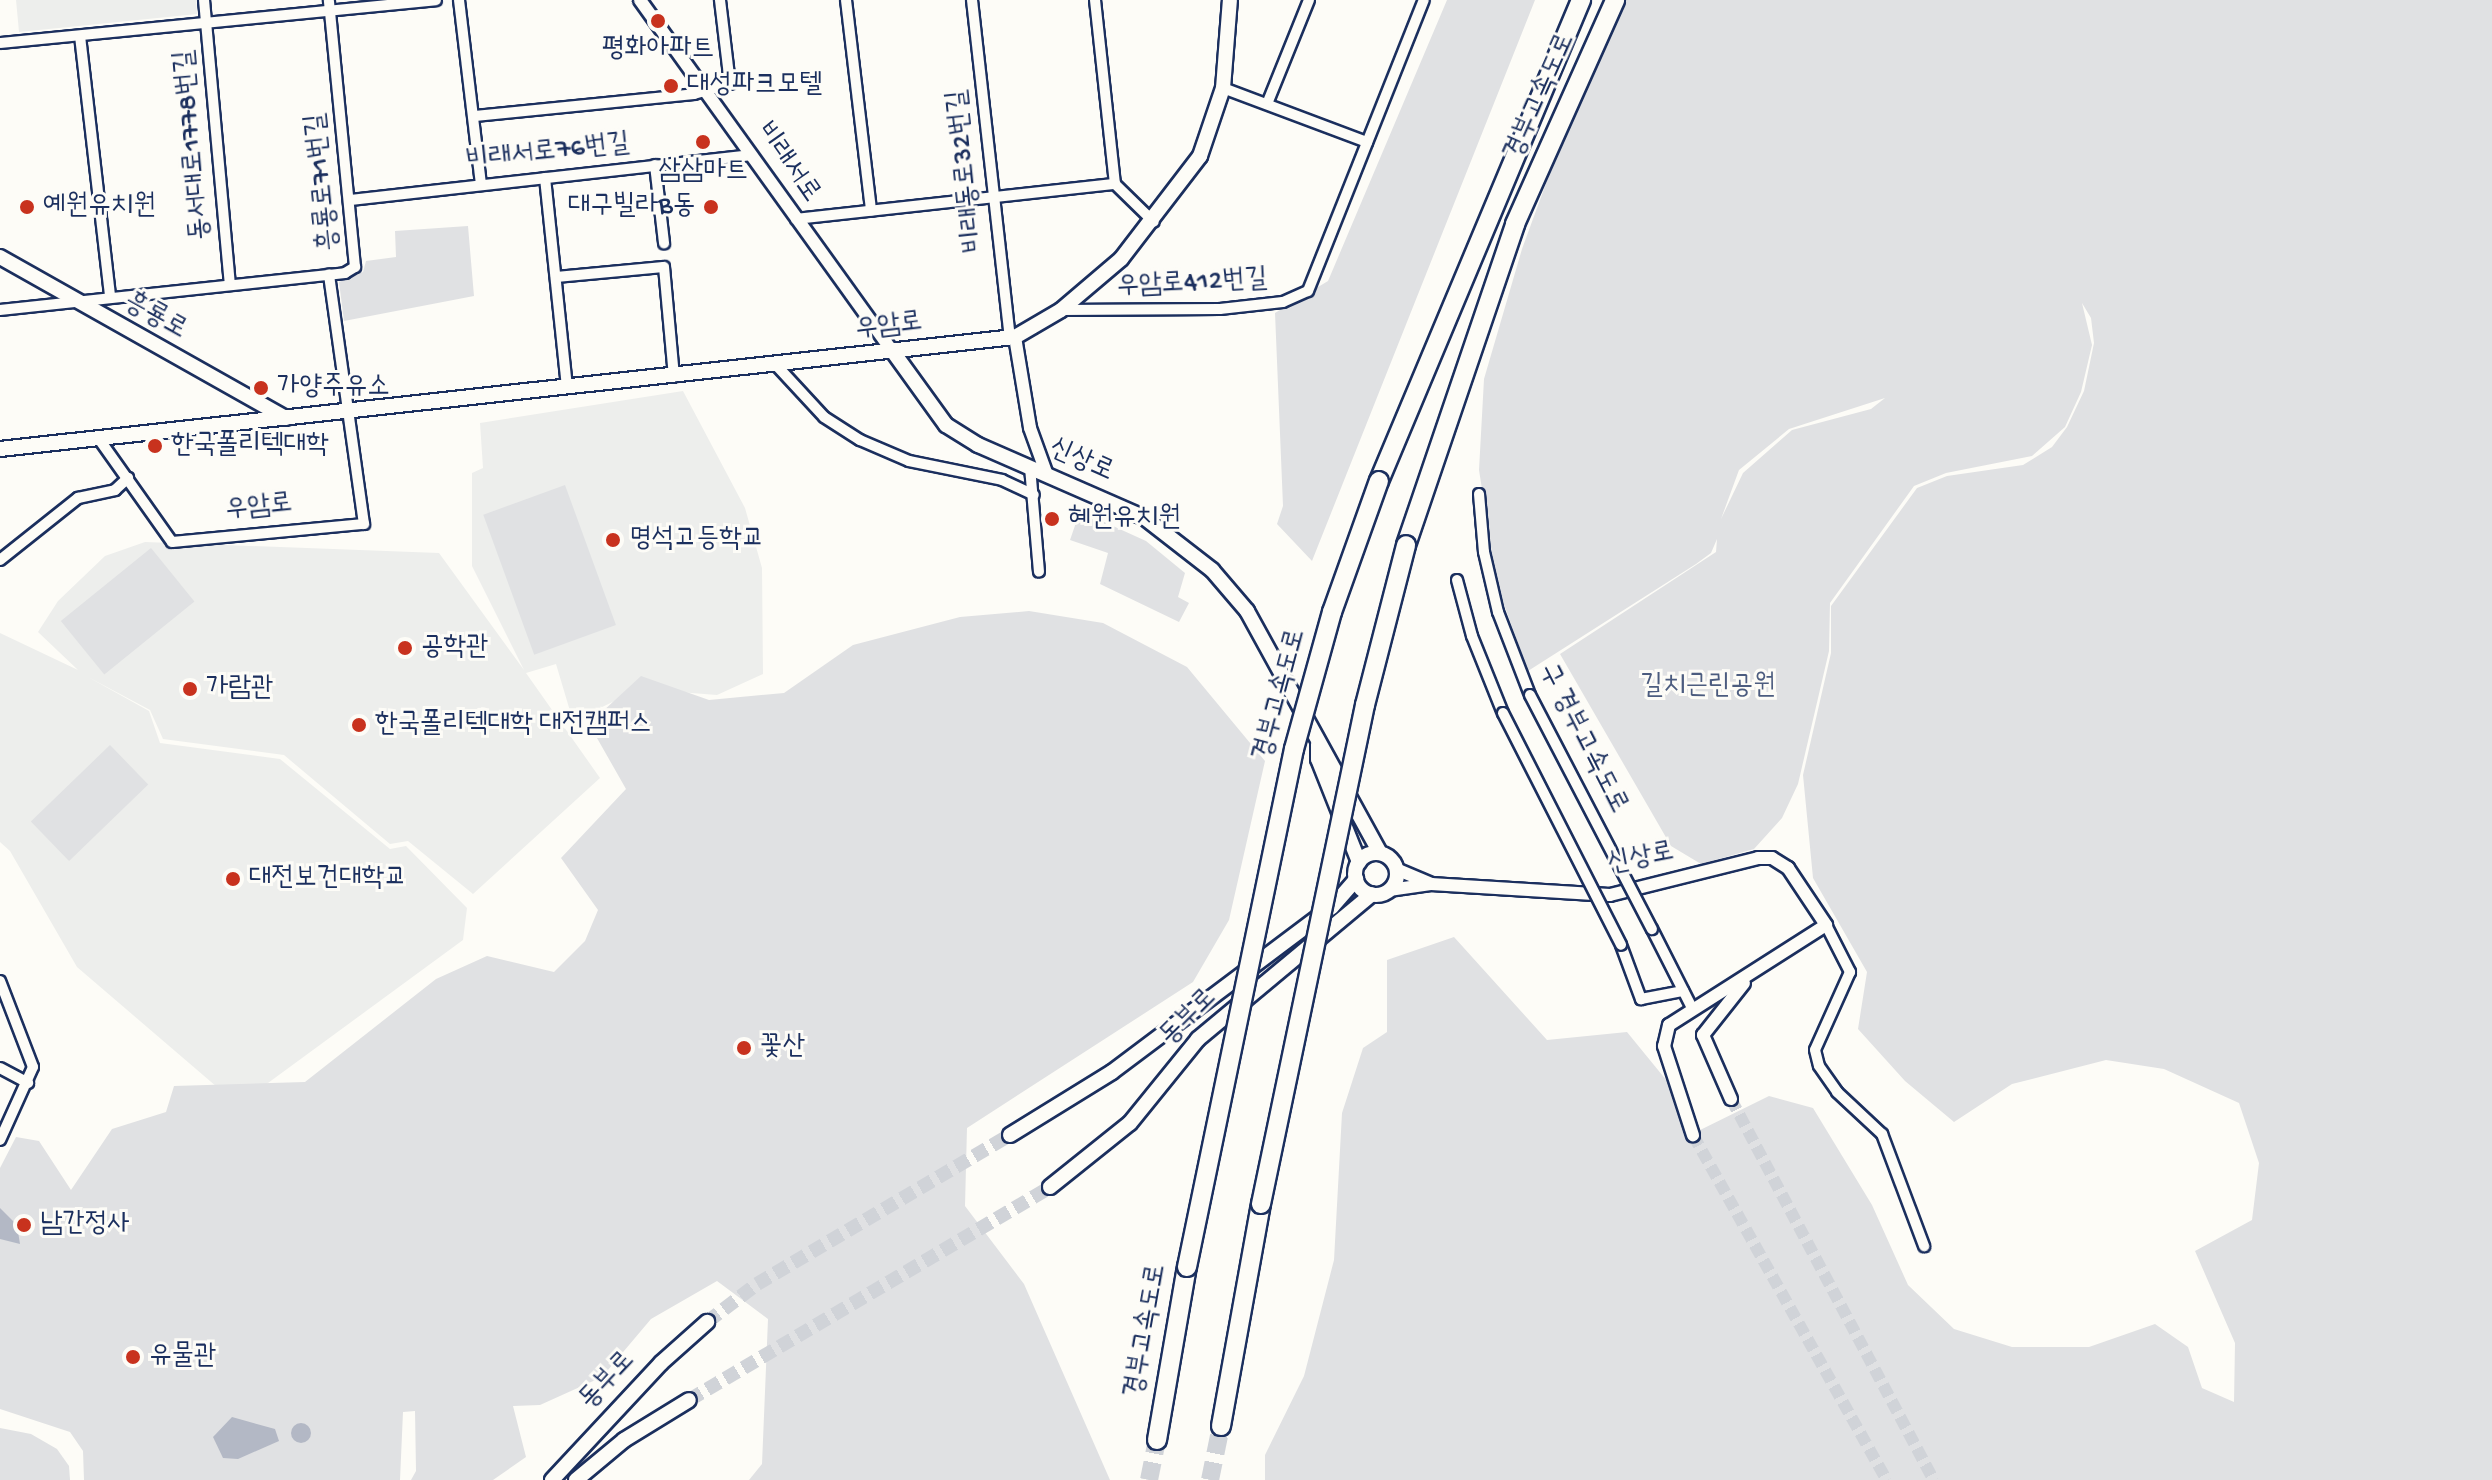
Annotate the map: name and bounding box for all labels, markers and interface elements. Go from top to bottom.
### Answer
marker: 평화아파트 [649,12,667,30]
street label: 경부고속도로 [1498,28,1584,166]
place label: 평화아파트 [602,33,714,67]
street label: 동서대로1778번길 [169,48,219,242]
place label: 대성파크모텔 [687,69,822,103]
marker: 대성파크모텔 [662,77,680,95]
street label: 비래동로32번길 [942,88,992,254]
street label: 흥룡로71번길 [300,111,348,253]
street label: 비래서로 [747,116,827,210]
street label: 비래서로76번길 [465,128,631,178]
marker: 삼삼마트 [694,133,712,151]
place label: 삼삼마트 [658,155,748,189]
place label: 예원유치원 [43,190,156,224]
place label: 대구빌라B동 [568,190,695,224]
marker: 예원유치원 [18,198,36,216]
marker: 대구빌라B동 [702,198,720,216]
street label: 우암로412번길 [1116,263,1268,305]
street label: 흥룡로 [117,286,193,348]
street label: 우암로 [853,306,925,348]
place label: 가양주유소 [277,371,390,405]
marker: 가양주유소 [252,379,270,397]
place label: 한국폴리텍대학 [171,429,329,463]
street label: 신상로 [1043,432,1119,490]
marker: 한국폴리텍대학 [146,437,164,455]
street label: 우암로 [224,488,294,528]
place label: 혜원유치원 [1068,502,1181,536]
marker: 혜원유치원 [1043,510,1061,528]
place label: 명석고등학교 [629,523,764,557]
marker: 명석고등학교 [604,531,622,549]
street label: 경부고속도로 [1247,625,1315,765]
place label: 공학관 [421,631,489,665]
marker: 공학관 [396,639,414,657]
street label: 구 경부고속도로 [1530,658,1634,820]
park label: 길치근린공원 [1640,670,1776,704]
place label: 가람관 [206,672,274,706]
marker: 가람관 [181,680,199,698]
place label: 한국폴리텍대학 대전캠퍼스 [375,708,652,742]
marker: 한국폴리텍대학 대전캠퍼스 [350,716,368,734]
street label: 신상로 [1605,836,1677,882]
place label: 대전보건대학교 [249,862,407,896]
marker: 대전보건대학교 [224,870,242,888]
street label: 동부로 [1153,982,1225,1054]
place label: 꽃산 [760,1031,805,1065]
marker: 꽃산 [735,1039,753,1057]
place label: 남간정사 [40,1208,130,1242]
marker: 남간정사 [15,1216,33,1234]
street label: 경부고속도로 [1119,1262,1175,1400]
place label: 유물관 [149,1340,217,1374]
street label: 동부로 [573,1345,643,1417]
marker: 유물관 [124,1348,142,1366]

